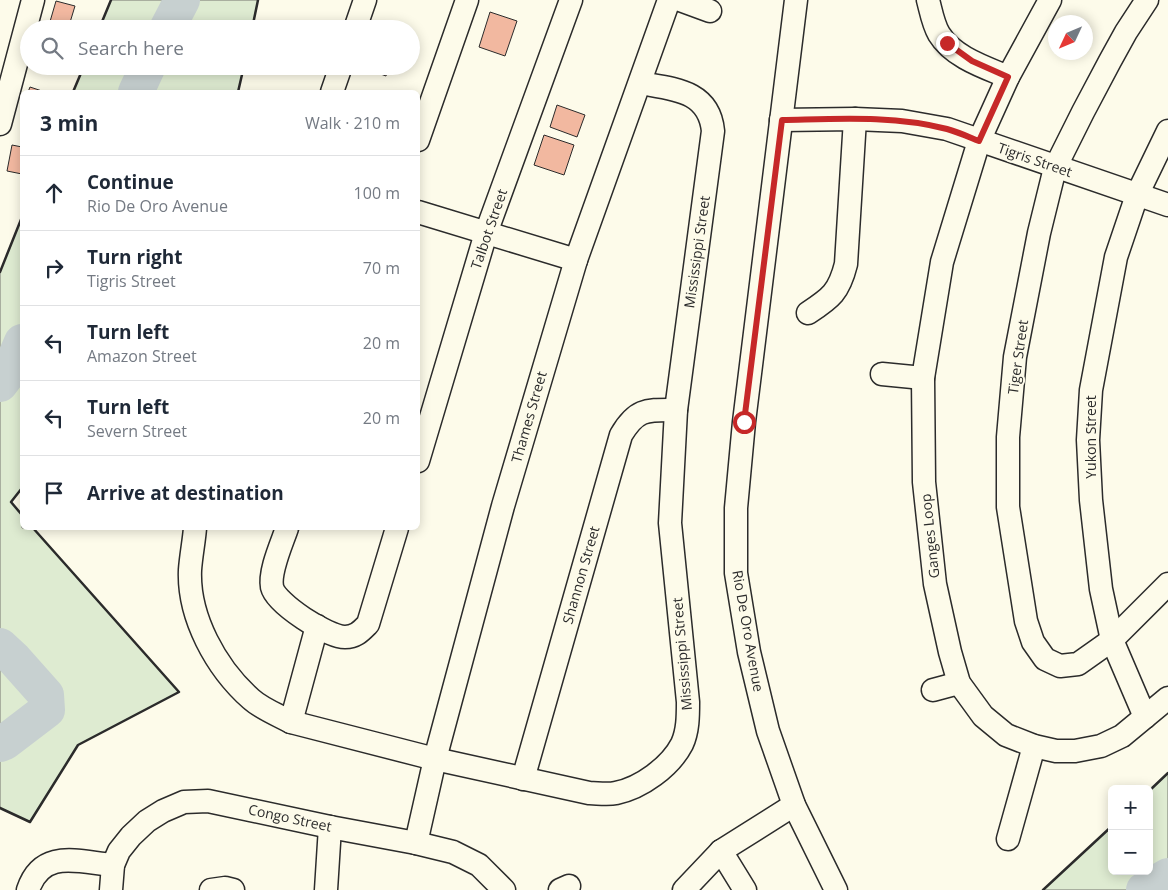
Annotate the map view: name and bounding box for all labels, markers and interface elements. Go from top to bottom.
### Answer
north arrow [1048,15,1093,60]
search box [20,20,420,75]
route end [936,32,959,55]
icon: search [38,34,66,62]
text: Search here [78,35,184,61]
text: 3 min [40,109,98,137]
text: Walk · 210 m [305,112,400,134]
street label: Tigris Street [995,138,1075,181]
text: Continue [87,169,174,195]
icon: ahead [40,179,68,207]
text: 100 m [354,182,400,204]
street label: Talbot Street [466,186,511,272]
text: Rio De Oro Avenue [87,195,228,217]
street label: Mississippi Street [679,195,714,309]
text: Turn right [87,244,182,270]
icon: right [40,254,68,282]
text: 70 m [363,257,400,279]
text: Tigris Street [87,270,176,292]
street label: Tiger Street [1003,318,1032,395]
text: Turn left [87,319,169,345]
icon: left [40,329,68,357]
text: 20 m [363,332,400,354]
text: Amazon Street [87,345,197,367]
street label: Thames Street [506,369,551,465]
text: Turn left [87,394,169,420]
street label: Yukon Street [1081,395,1100,479]
icon: left [40,404,68,432]
text: 20 m [363,407,400,429]
route start [733,411,756,434]
text: Severn Street [87,420,187,442]
icon: arrive [40,479,68,507]
text: Arrive at destination [87,480,284,506]
street label: Ganges Loop [916,493,943,579]
street label: Shannon Street [557,524,604,626]
street label: Rio De Oro Avenue [728,569,769,693]
street label: Mississippi Street [667,597,696,711]
map controls [1108,785,1153,875]
button: + [1108,785,1153,830]
street label: Congo Street [247,799,333,836]
button: − [1108,830,1153,875]

